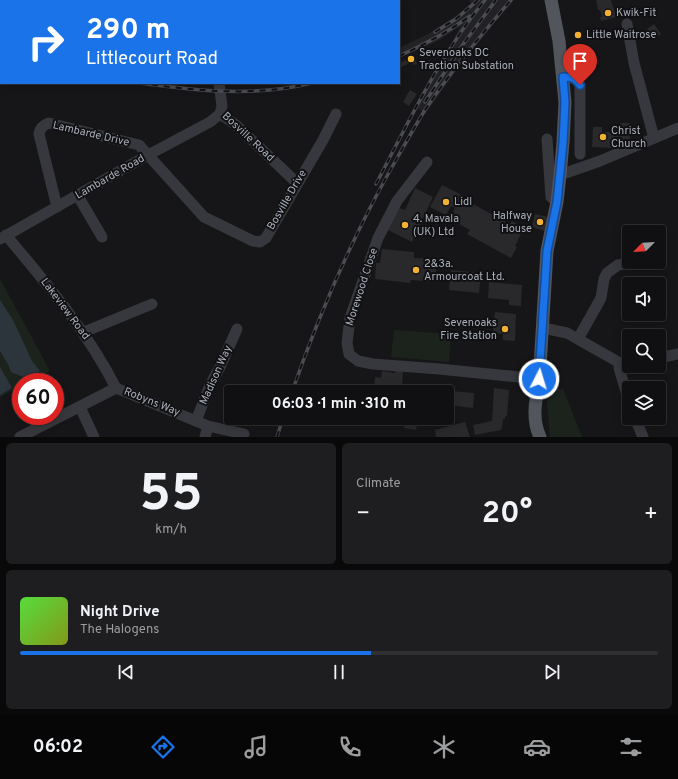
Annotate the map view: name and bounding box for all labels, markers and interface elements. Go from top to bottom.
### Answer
place label: Kwik-Fit [616,6,657,20]
marker: Kwik-Fit [603,8,613,18]
text: 290 m [86,13,170,49]
icon: right [20,16,72,68]
place label: Little Waitrose [586,28,656,42]
marker: Little Waitrose [573,30,583,40]
pin [563,44,597,85]
place label: Sevenoaks DC Traction Substation [419,46,514,73]
text: Littlecourt Road [86,48,218,71]
icon: arrive [569,50,591,72]
marker: Sevenoaks DC Traction Substation [406,54,416,64]
street label: Bosville Road [219,109,277,165]
street label: Lambarde Drive [51,118,131,150]
place label: Christ Church [611,124,646,151]
marker: Christ Church [598,132,608,142]
street label: Lambarde Road [73,151,147,203]
street label: Bosville Drive [264,167,310,233]
place label: Lidl [454,195,472,209]
marker: Lidl [441,197,451,207]
place label: Halfway House [493,209,532,236]
place label: 4. Mavala (UK) Ltd [413,212,459,239]
marker: Halfway House [535,217,545,227]
marker: 4. Mavala (UK) Ltd [400,220,410,230]
north arrow [622,225,666,269]
map controls [622,225,666,425]
street label: Morewood Close [343,246,381,328]
place label: 2&3a. Armourcoat Ltd. [424,257,505,284]
marker: 2&3a. Armourcoat Ltd. [411,265,421,275]
street label: Lakeview Road [37,276,93,342]
button: sound [622,277,666,321]
place label: Sevenoaks Fire Station [440,316,497,343]
marker: Sevenoaks Fire Station [500,324,510,334]
button: search [622,329,666,373]
street label: Madison Way [197,343,235,407]
position arrow [518,358,560,400]
speed limit sign: 60 [12,373,64,425]
button: layers [622,381,666,425]
street label: Robyns Way [122,384,182,420]
text: 06:03 · 1 min · 310 m [272,395,406,414]
text: 55 [139,463,203,529]
text: Climate [356,476,401,492]
text: 20° [482,496,532,533]
text: − [356,501,370,528]
text: + [644,501,658,528]
text: km/h [155,522,187,538]
text: Night Drive [80,603,160,622]
text: The Halogens [80,622,159,638]
icon: previous [115,661,137,683]
icon: pause [328,661,350,683]
icon: next [541,661,563,683]
icon: directions [149,733,177,761]
icon: music [242,733,270,761]
icon: phone [336,733,364,761]
icon: climate [430,733,458,761]
icon: car [523,733,551,761]
icon: filters [617,733,645,761]
text: 06:02 [33,736,83,759]

